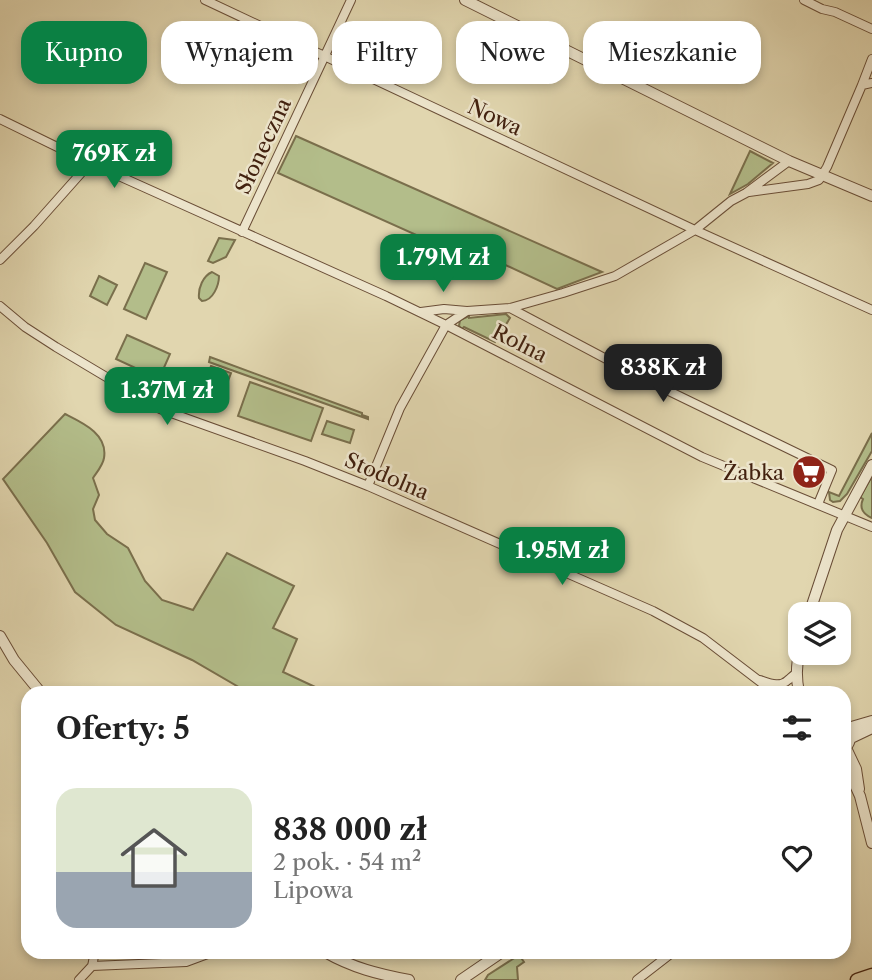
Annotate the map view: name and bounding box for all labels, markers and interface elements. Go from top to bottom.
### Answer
chip: Kupno [21,21,147,84]
chip: Wynajem [161,21,318,84]
chip: Filtry [332,21,442,84]
chip: Nowe [456,21,569,84]
chip: Mieszkanie [583,21,761,84]
street label: Słoneczna [230,93,296,198]
street label: Nowa [464,94,527,141]
pin: 769K zł [49,130,179,190]
text: 769K zł [72,139,156,167]
pin: 1.79M zł [371,234,515,294]
text: 1.79M zł [396,243,490,271]
street label: Rolna [488,319,553,368]
pin: 838K zł [598,344,728,404]
text: 838K zł [620,353,706,381]
pin: 1.37M zł [95,368,239,427]
text: 1.37M zł [120,376,214,404]
street label: Stodolna [341,447,434,505]
supermarket icon: Żabka [790,453,828,491]
place label: Żabka [723,460,785,485]
pin: 1.95M zł [490,528,634,587]
text: 1.95M zł [515,536,609,564]
map controls [788,602,851,665]
button: layers [788,602,851,665]
icon: filters [778,709,816,747]
text: Oferty: 5 [56,710,190,747]
text: 838 000 zł [273,811,427,848]
icon: home [112,816,196,900]
icon: heart [778,839,816,877]
text: 2 pok. · 54 m² [273,848,421,876]
text: Lipowa [273,876,353,904]

